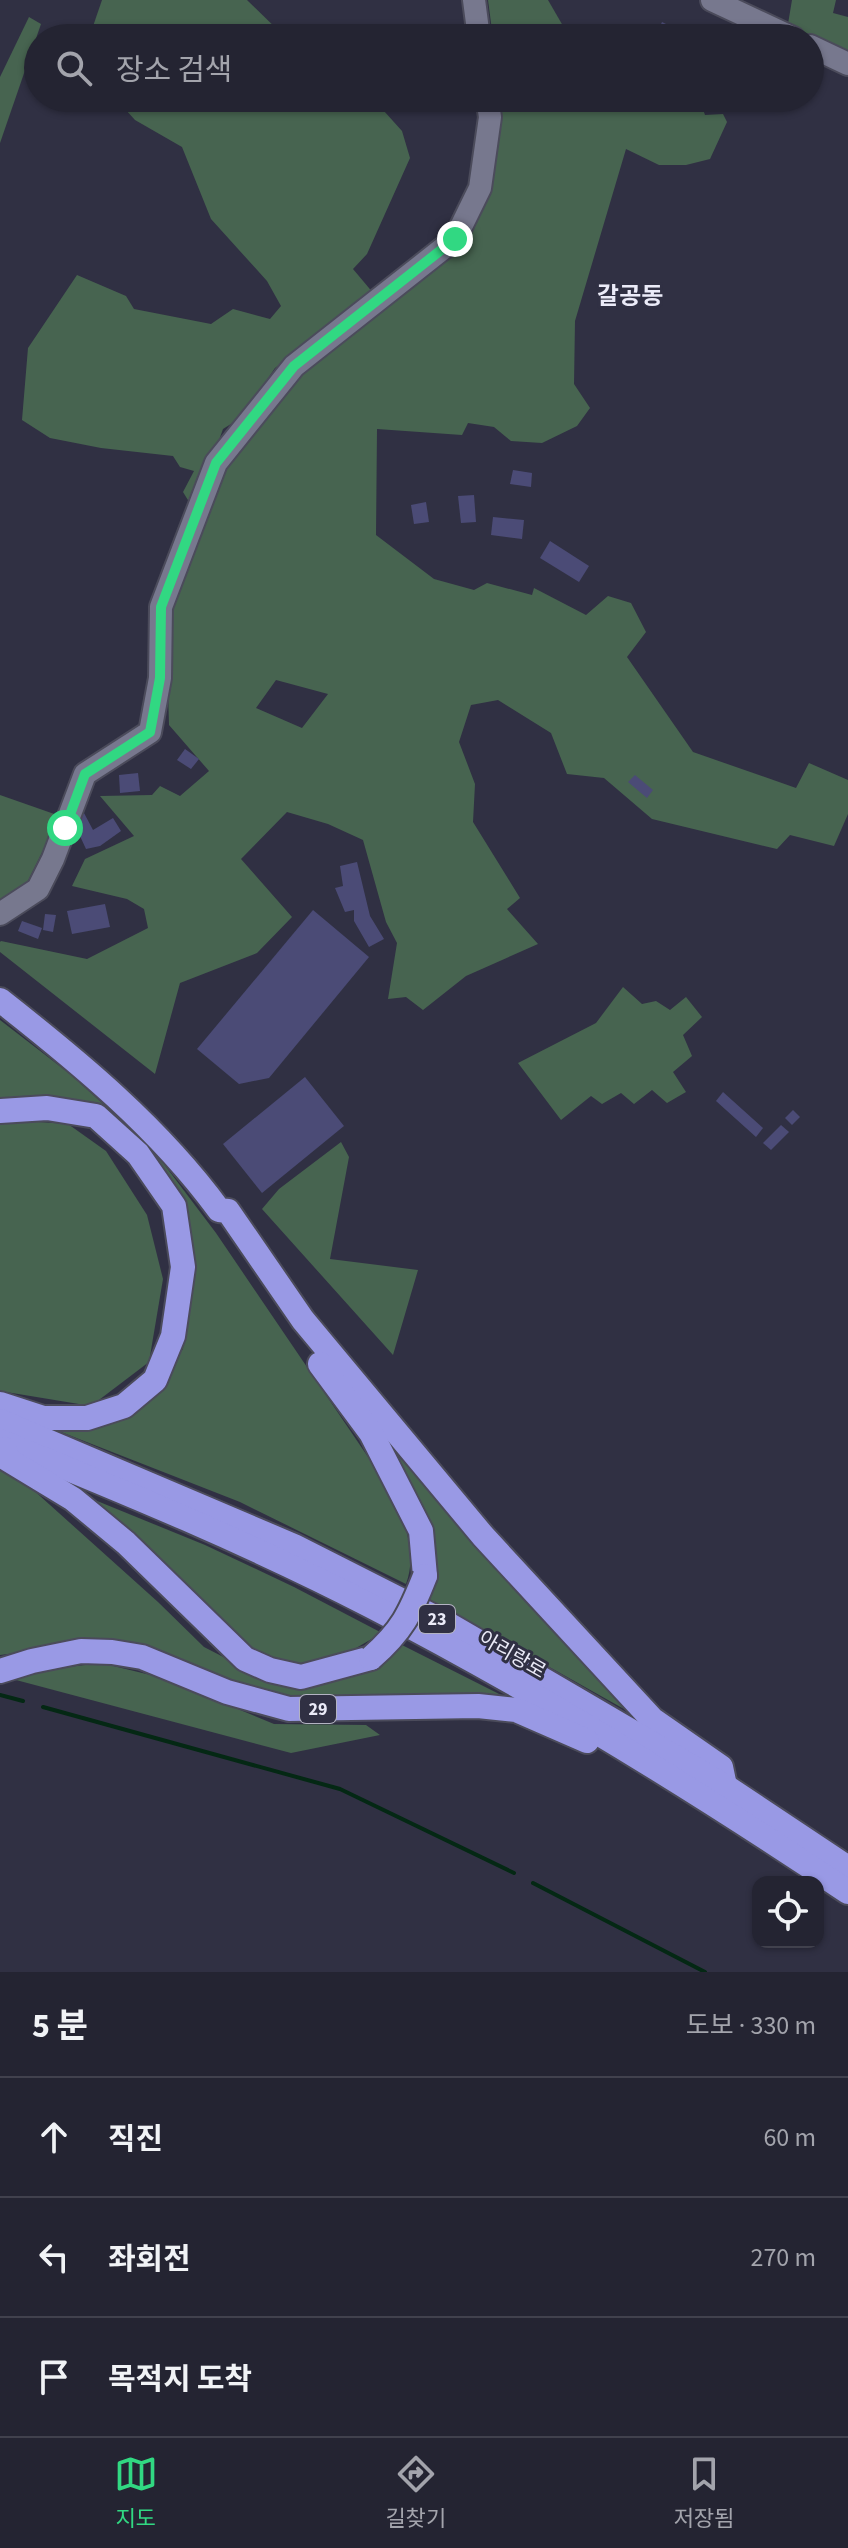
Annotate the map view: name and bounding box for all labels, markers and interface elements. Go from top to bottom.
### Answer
search box [24,24,824,112]
icon: search [52,46,96,90]
text: 장소 검색 [116,49,232,92]
route end [437,221,473,257]
district label: 갈공동 [597,279,663,314]
route start [47,810,83,846]
road number: 23 [419,1605,455,1633]
street label: 아리랑로 [473,1624,551,1686]
road number: 29 [300,1695,336,1723]
map controls [752,1876,824,1948]
button: locate [752,1876,824,1948]
text: 5 분 [32,2002,88,2051]
text: 도보 · 330 m [686,2007,816,2044]
icon: ahead [32,2115,76,2159]
text: 직진 [108,2118,163,2161]
text: 60 m [763,2119,816,2156]
icon: left [32,2235,76,2279]
text: 좌회전 [108,2238,191,2281]
text: 270 m [750,2239,816,2276]
icon: arrive [32,2355,76,2399]
text: 목적지 도착 [108,2358,252,2401]
tab: 지도 [114,2452,158,2535]
tab: 길찾기 [385,2452,446,2535]
tab: 저장됨 [673,2452,734,2535]

